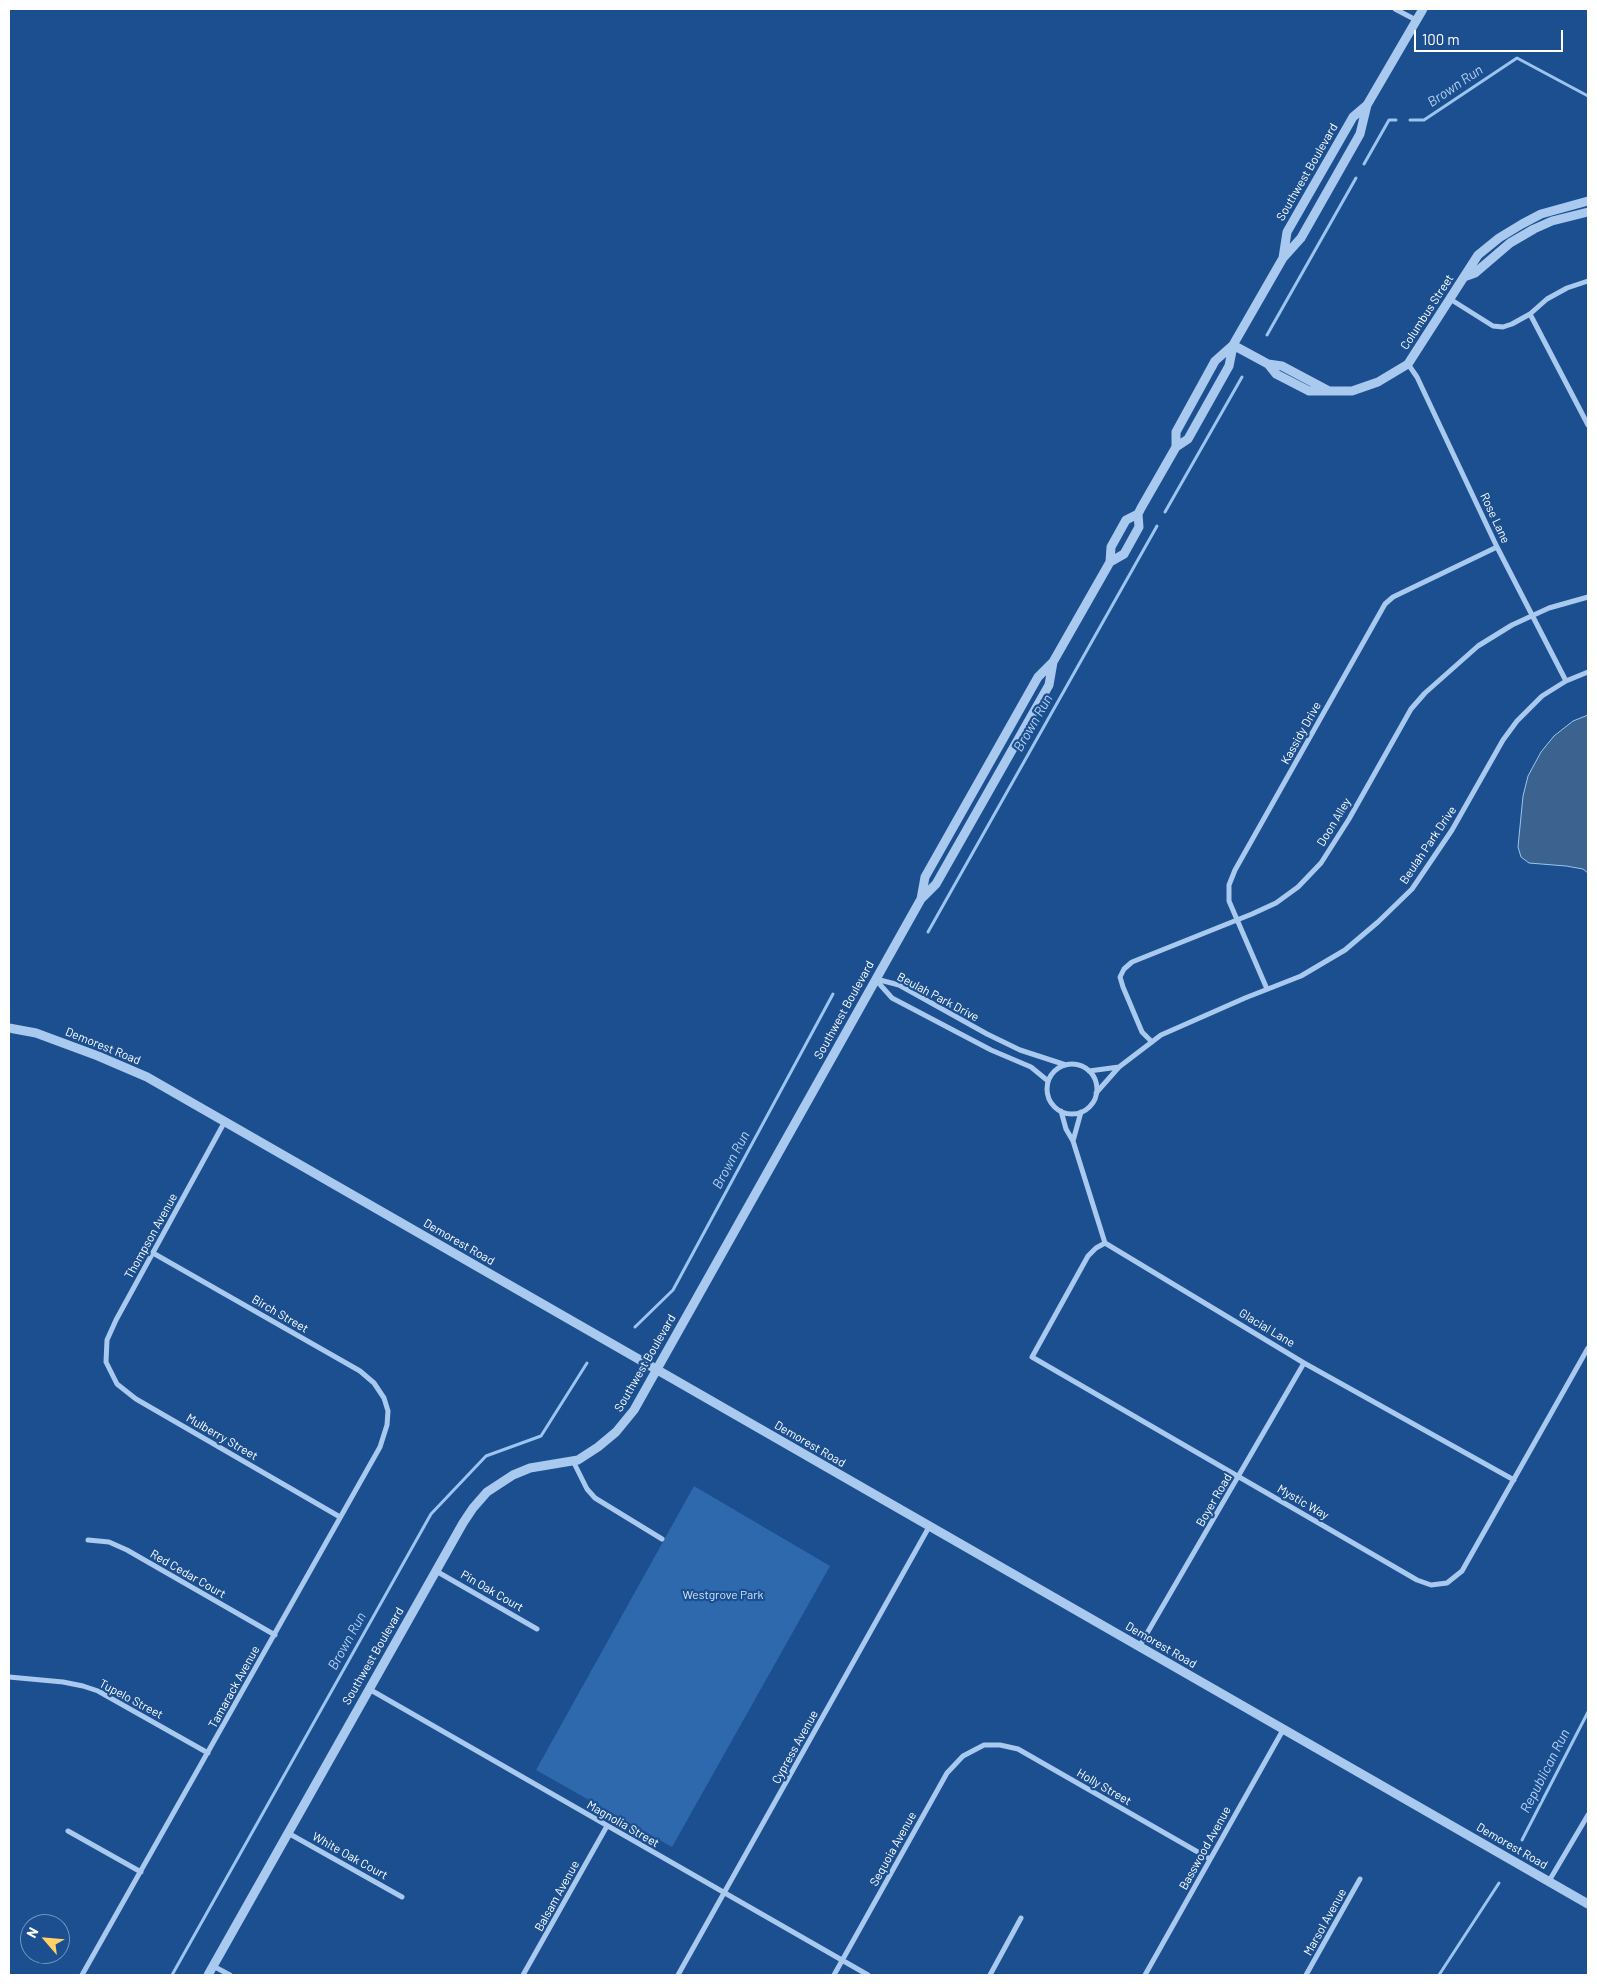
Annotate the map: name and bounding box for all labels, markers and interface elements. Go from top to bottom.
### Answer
scale bar [1417,20,1566,52]
text: 100 m [1422,30,1460,48]
water label: Brown Run [1424,61,1486,111]
street label: Southwest Boulevard [1273,121,1341,223]
street label: Columbus Street [1397,272,1457,352]
street label: Rose Lane [1477,490,1513,546]
water label: Brown Run [1010,691,1056,755]
street label: Kassidy Drive [1278,699,1324,767]
street label: Doon Alley [1314,795,1354,849]
street label: Beulah Park Drive [1397,803,1459,887]
street label: Southwest Boulevard [811,958,877,1062]
street label: Beulah Park Drive [895,969,981,1025]
street label: Demorest Road [63,1024,143,1068]
water label: Brown Run [709,1128,753,1192]
street label: Thompson Avenue [122,1191,180,1281]
street label: Demorest Road [421,1216,497,1268]
street label: Birch Street [249,1292,311,1336]
street label: Glacial Lane [1236,1306,1298,1350]
street label: Southwest Boulevard [611,1312,679,1414]
street label: Mulberry Street [184,1411,260,1463]
street label: Demorest Road [772,1418,848,1470]
street label: Boyer Road [1193,1471,1235,1529]
street label: Mystic Way [1275,1481,1331,1523]
street label: Red Cedar Court [148,1547,228,1601]
street label: Pin Oak Court [458,1567,526,1615]
park label: Westgrove Park [682,1588,764,1602]
street label: Southwest Boulevard [339,1605,407,1707]
water label: Brown Run [324,1609,370,1673]
street label: Demorest Road [1123,1619,1199,1671]
street label: Tamarack Avenue [205,1643,263,1731]
street label: Tupelo Street [97,1676,165,1722]
street label: Cypress Avenue [769,1708,821,1786]
water label: Republican Run [1517,1726,1573,1816]
street label: Holly Street [1074,1766,1134,1808]
street label: Magnolia Street [584,1797,662,1851]
street label: Basswood Avenue [1176,1804,1234,1892]
street label: Sequoia Avenue [867,1809,919,1889]
street label: Demorest Road [1474,1820,1550,1872]
street label: White Oak Court [310,1829,390,1883]
street label: Balsam Avenue [532,1858,582,1934]
street label: Marsol Avenue [1301,1886,1349,1958]
north arrow [20,1914,70,1964]
text: N [22,1924,42,1940]

